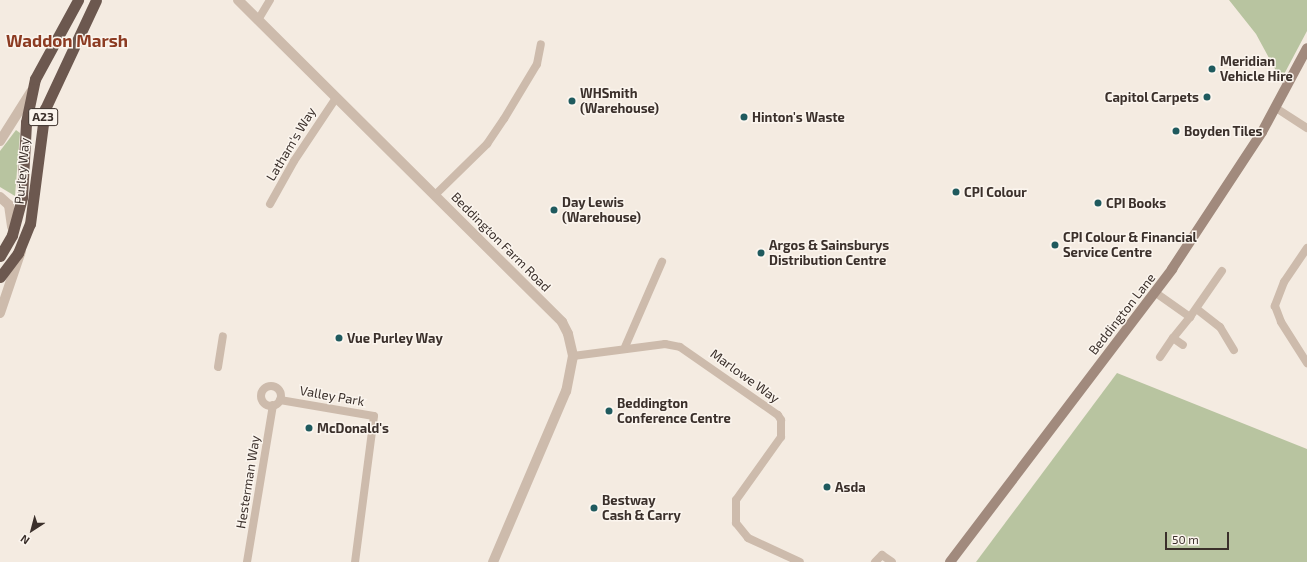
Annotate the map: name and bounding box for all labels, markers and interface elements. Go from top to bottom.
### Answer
district label: Waddon Marsh [6,31,128,51]
place label: Meridian Vehicle Hire [1220,54,1293,85]
marker: Meridian Vehicle Hire [1207,64,1217,74]
place label: WHSmith (Warehouse) [580,86,659,117]
place label: Capitol Carpets [1105,89,1199,105]
marker: Capitol Carpets [1202,92,1212,102]
marker: WHSmith (Warehouse) [567,96,577,106]
street label: Latham's Way [263,104,319,184]
road number: A23 [28,107,58,127]
place label: Hinton's Waste [752,109,845,125]
marker: Hinton's Waste [739,112,749,122]
place label: Boyden Tiles [1184,123,1263,139]
marker: Boyden Tiles [1171,126,1181,136]
street label: Purley Way [11,137,33,205]
place label: CPI Colour [964,184,1027,200]
marker: CPI Colour [951,187,961,197]
street label: Beddington Farm Road [448,189,554,295]
place label: Day Lewis (Warehouse) [562,195,641,226]
place label: CPI Books [1106,195,1166,211]
marker: CPI Books [1093,198,1103,208]
marker: Day Lewis (Warehouse) [549,205,559,215]
place label: CPI Colour & Financial Service Centre [1063,230,1197,261]
place label: Argos & Sainsburys Distribution Centre [769,238,889,269]
marker: CPI Colour & Financial Service Centre [1050,240,1060,250]
marker: Argos & Sainsburys Distribution Centre [756,248,766,258]
street label: Beddington Lane [1085,270,1159,358]
place label: Vue Purley Way [347,330,443,346]
marker: Vue Purley Way [334,333,344,343]
street label: Marlowe Way [707,346,783,406]
street label: Valley Park [298,383,366,409]
place label: Beddington Conference Centre [617,396,731,427]
marker: Beddington Conference Centre [604,406,614,416]
place label: McDonald's [317,420,389,436]
marker: McDonald's [304,423,314,433]
street label: Hesterman Way [233,434,263,530]
place label: Asda [835,479,866,495]
marker: Asda [822,482,832,492]
place label: Bestway Cash & Carry [602,493,681,524]
marker: Bestway Cash & Carry [589,503,599,513]
north arrow [12,510,52,550]
scale bar [1167,524,1231,550]
text: 50 m [1172,532,1199,546]
text: N [18,533,32,548]

